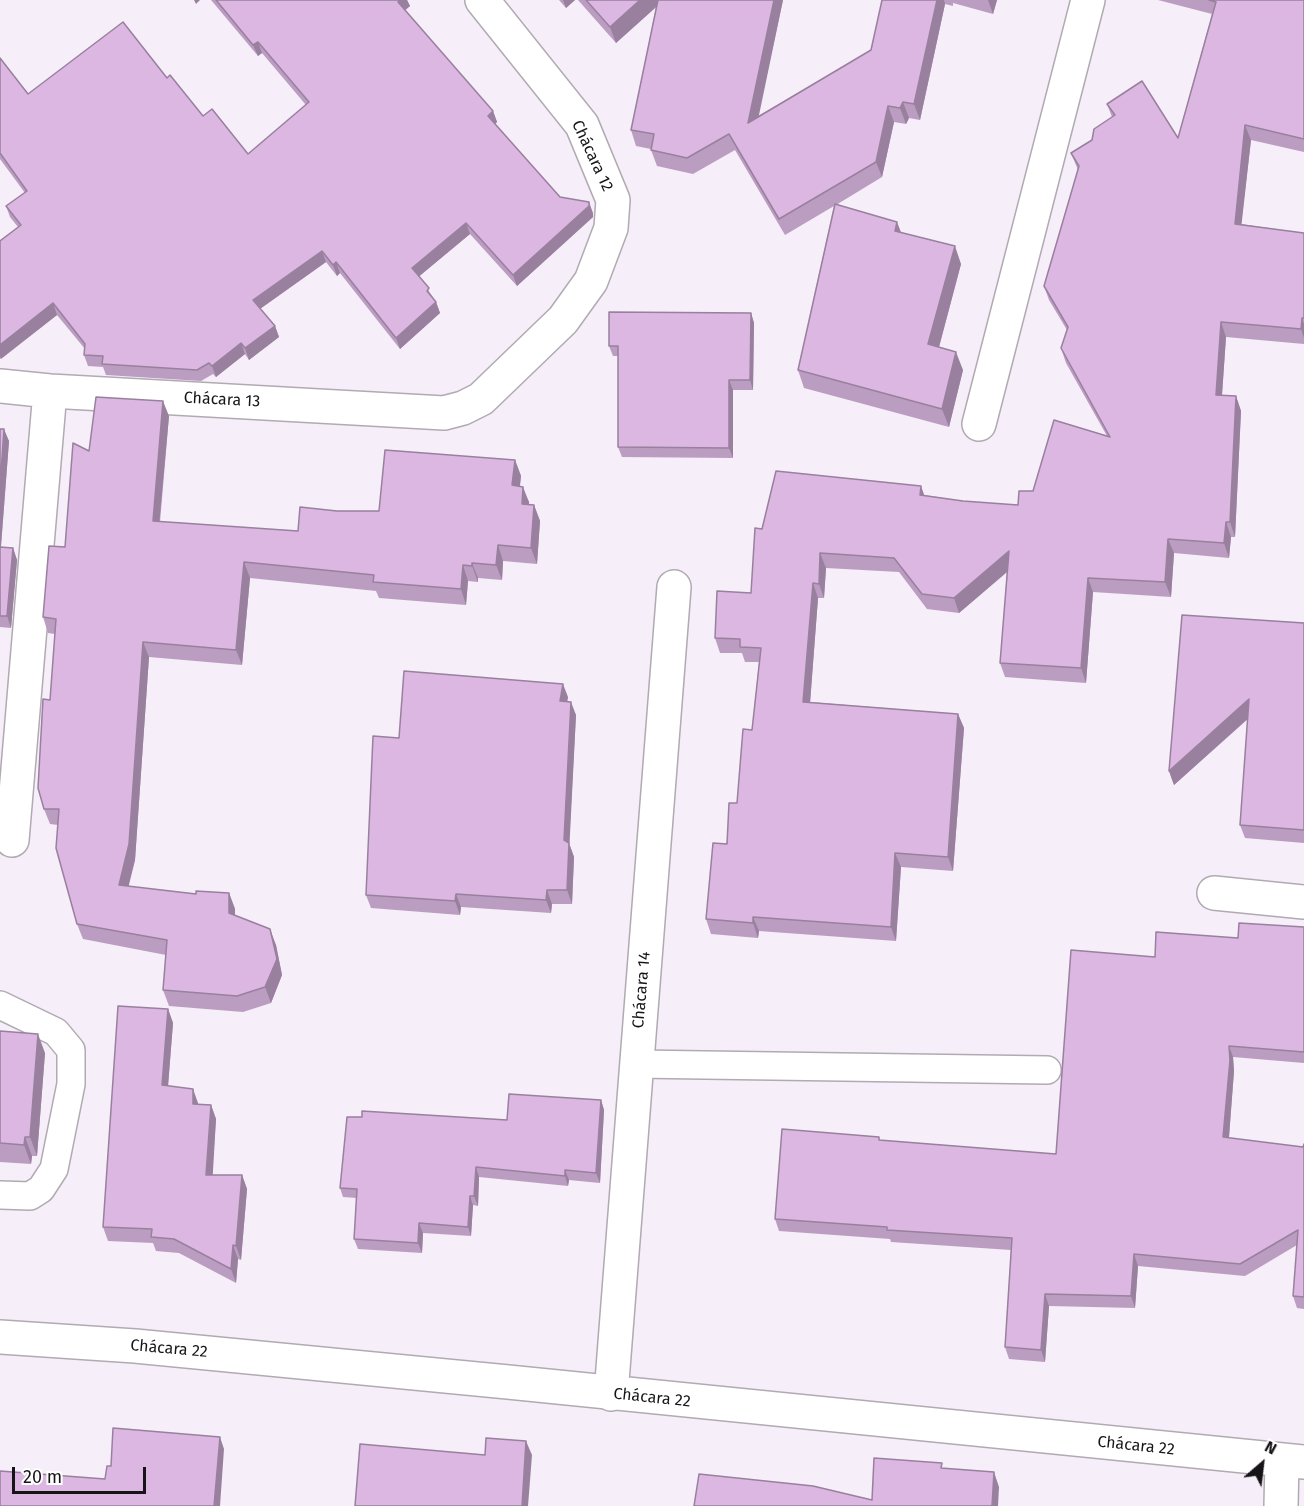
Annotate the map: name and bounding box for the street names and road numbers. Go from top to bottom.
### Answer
street label: Chácara 12 [567,117,617,195]
street label: Chácara 13 [183,388,261,412]
street label: Chácara 14 [629,951,655,1029]
street label: Chácara 22 [130,1336,208,1362]
street label: Chácara 22 [612,1384,692,1412]
street label: Chácara 22 [1096,1432,1176,1460]

